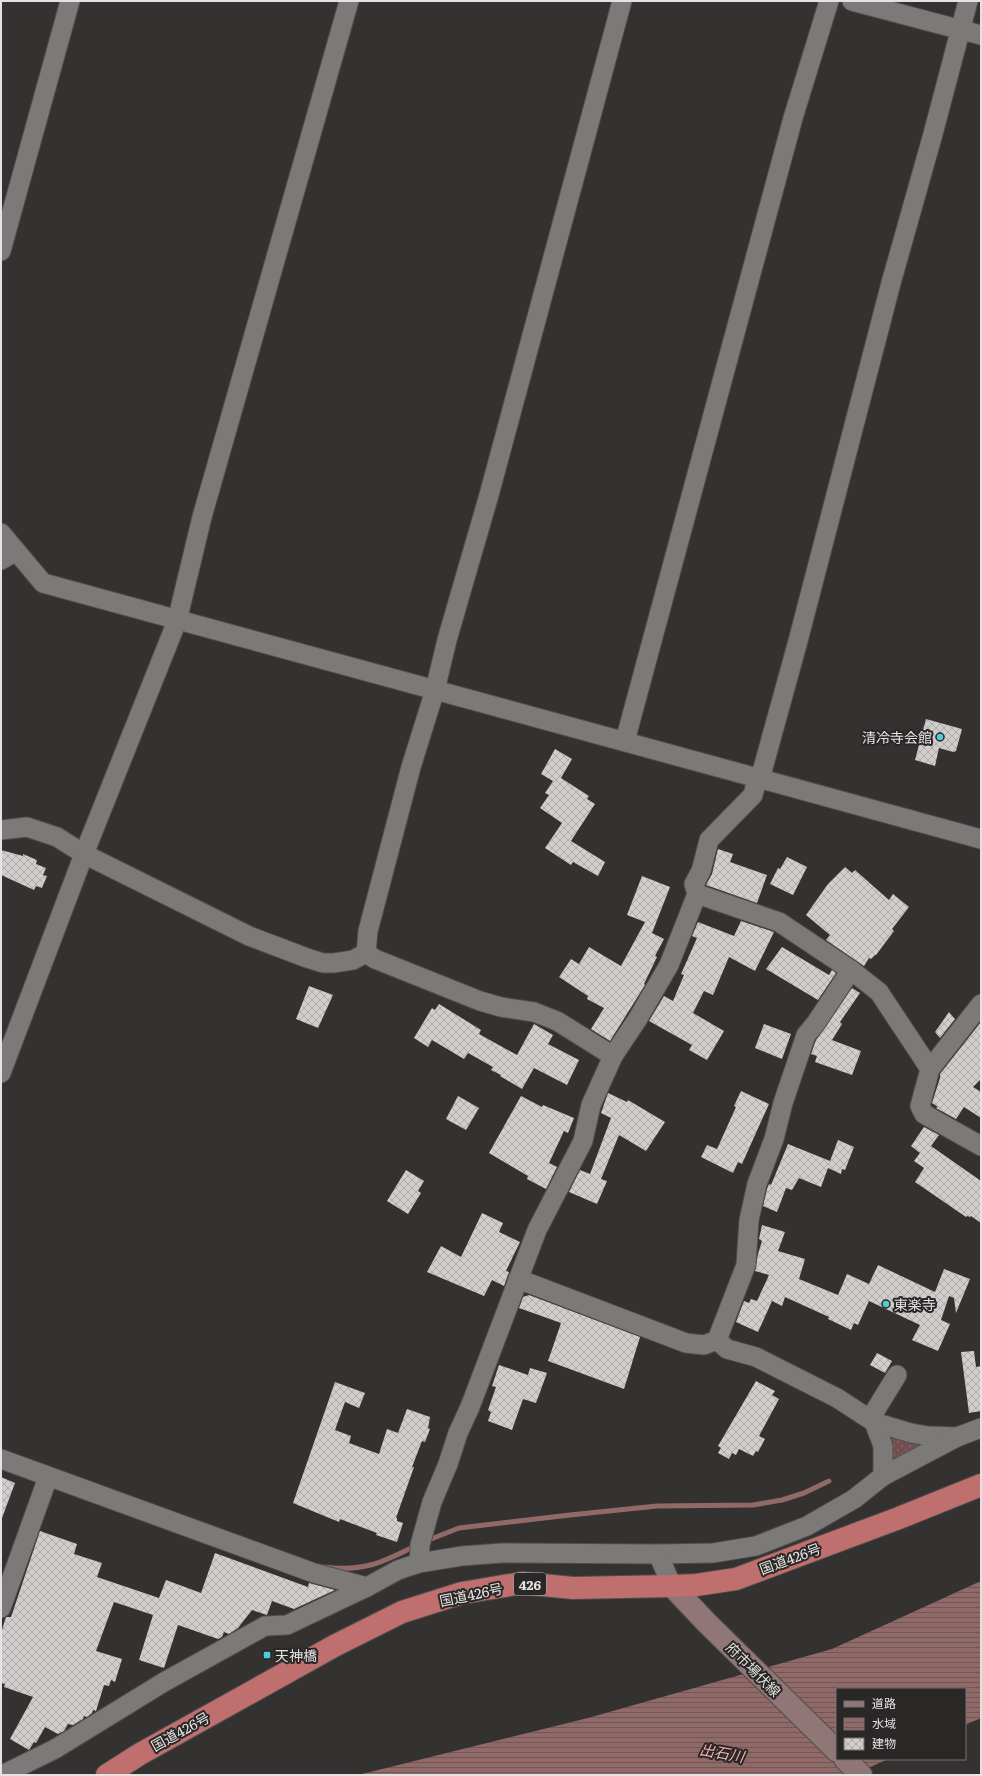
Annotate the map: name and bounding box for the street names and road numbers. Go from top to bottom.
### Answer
street label: 国道426号 [756,1538,824,1578]
road number: 426 [514,1573,546,1595]
street label: 国道426号 [437,1578,505,1610]
street label: 府市場伏線 [722,1637,786,1701]
street label: 国道426号 [147,1707,213,1755]

